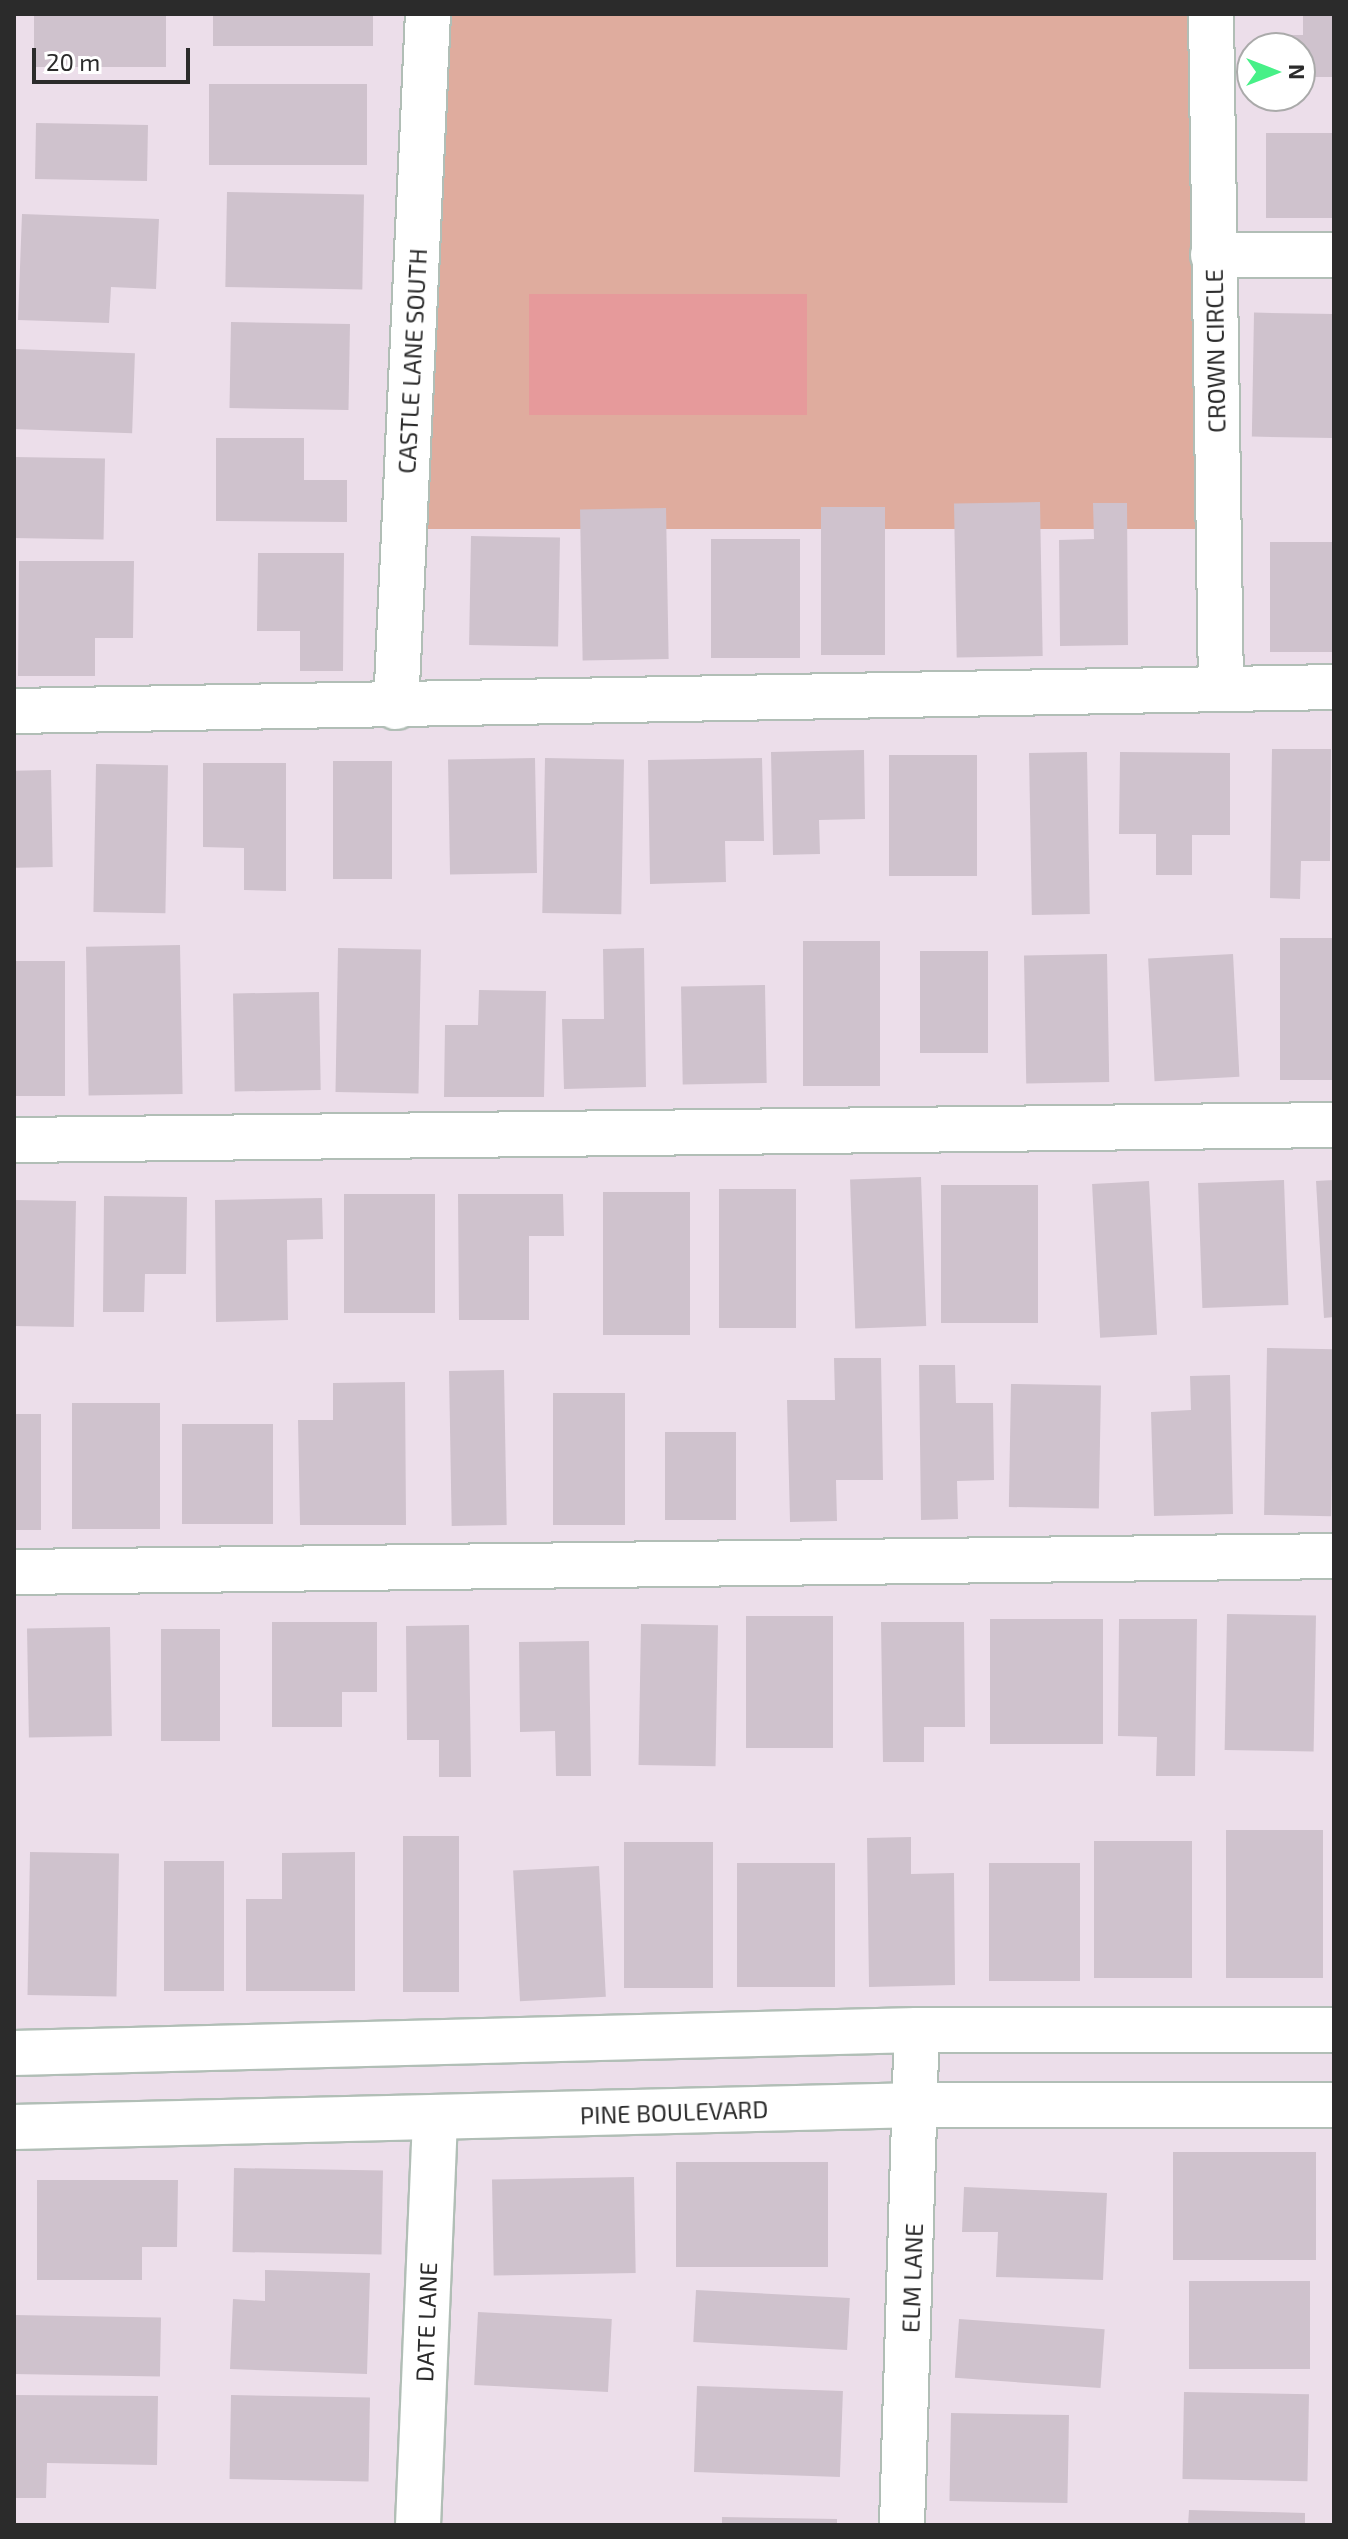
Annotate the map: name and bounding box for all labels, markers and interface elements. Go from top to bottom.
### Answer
scale bar [36,32,194,82]
north arrow [1236,32,1316,112]
text: 20 m [46,47,100,76]
text: N [1285,64,1311,80]
street label: CASTLE LANE SOUTH [392,248,432,474]
street label: CROWN CIRCLE [1199,269,1231,433]
street label: PINE BOULEVARD [579,2094,769,2130]
street label: ELM LANE [896,2223,928,2333]
street label: DATE LANE [410,2262,442,2382]

